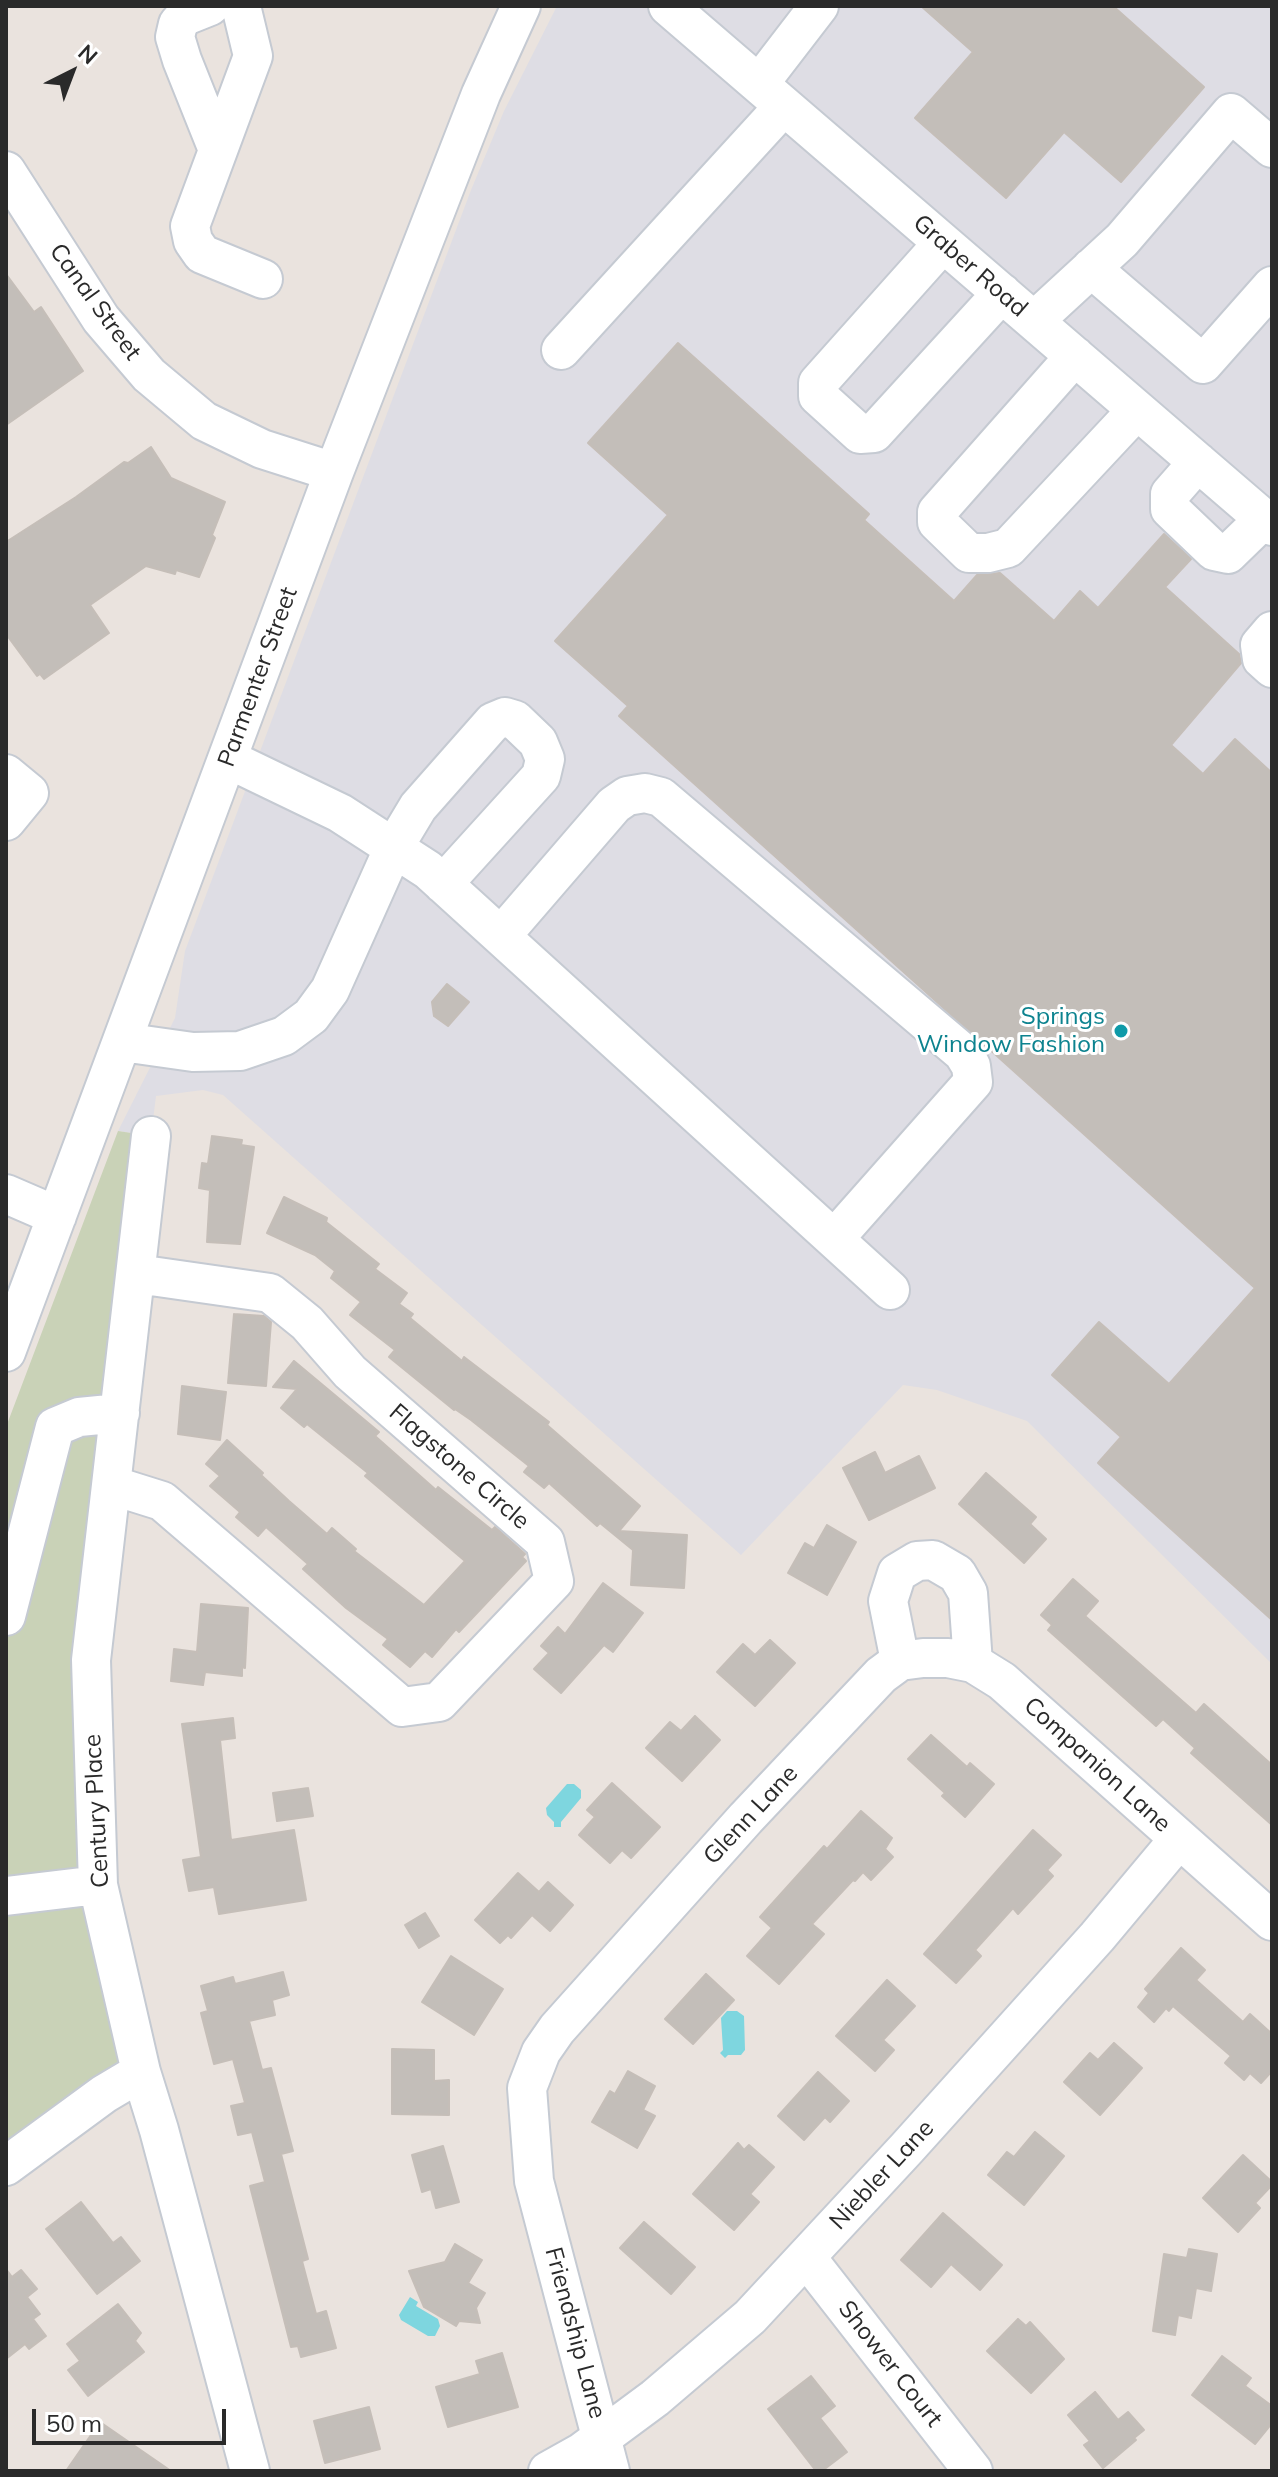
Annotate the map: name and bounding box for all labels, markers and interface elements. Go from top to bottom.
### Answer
north arrow [32,32,112,112]
text: N [73,38,104,70]
street label: Graber Road [907,209,1033,323]
street label: Canal Street [43,238,147,366]
street label: Parmenter Street [212,583,304,771]
place label: Springs Window Fashion [917,1003,1105,1059]
marker: Springs Window Fashion [1112,1022,1130,1040]
street label: Flagstone Circle [383,1398,535,1536]
street label: Companion Lane [1018,1692,1176,1838]
street label: Century Place [79,1733,115,1889]
street label: Glenn Lane [698,1759,804,1871]
street label: Niebler Lane [824,2114,940,2236]
street label: Friendship Lane [538,2244,612,2422]
street label: Shower Court [832,2295,948,2433]
scale bar [36,2393,230,2443]
text: 50 m [46,2408,102,2438]

